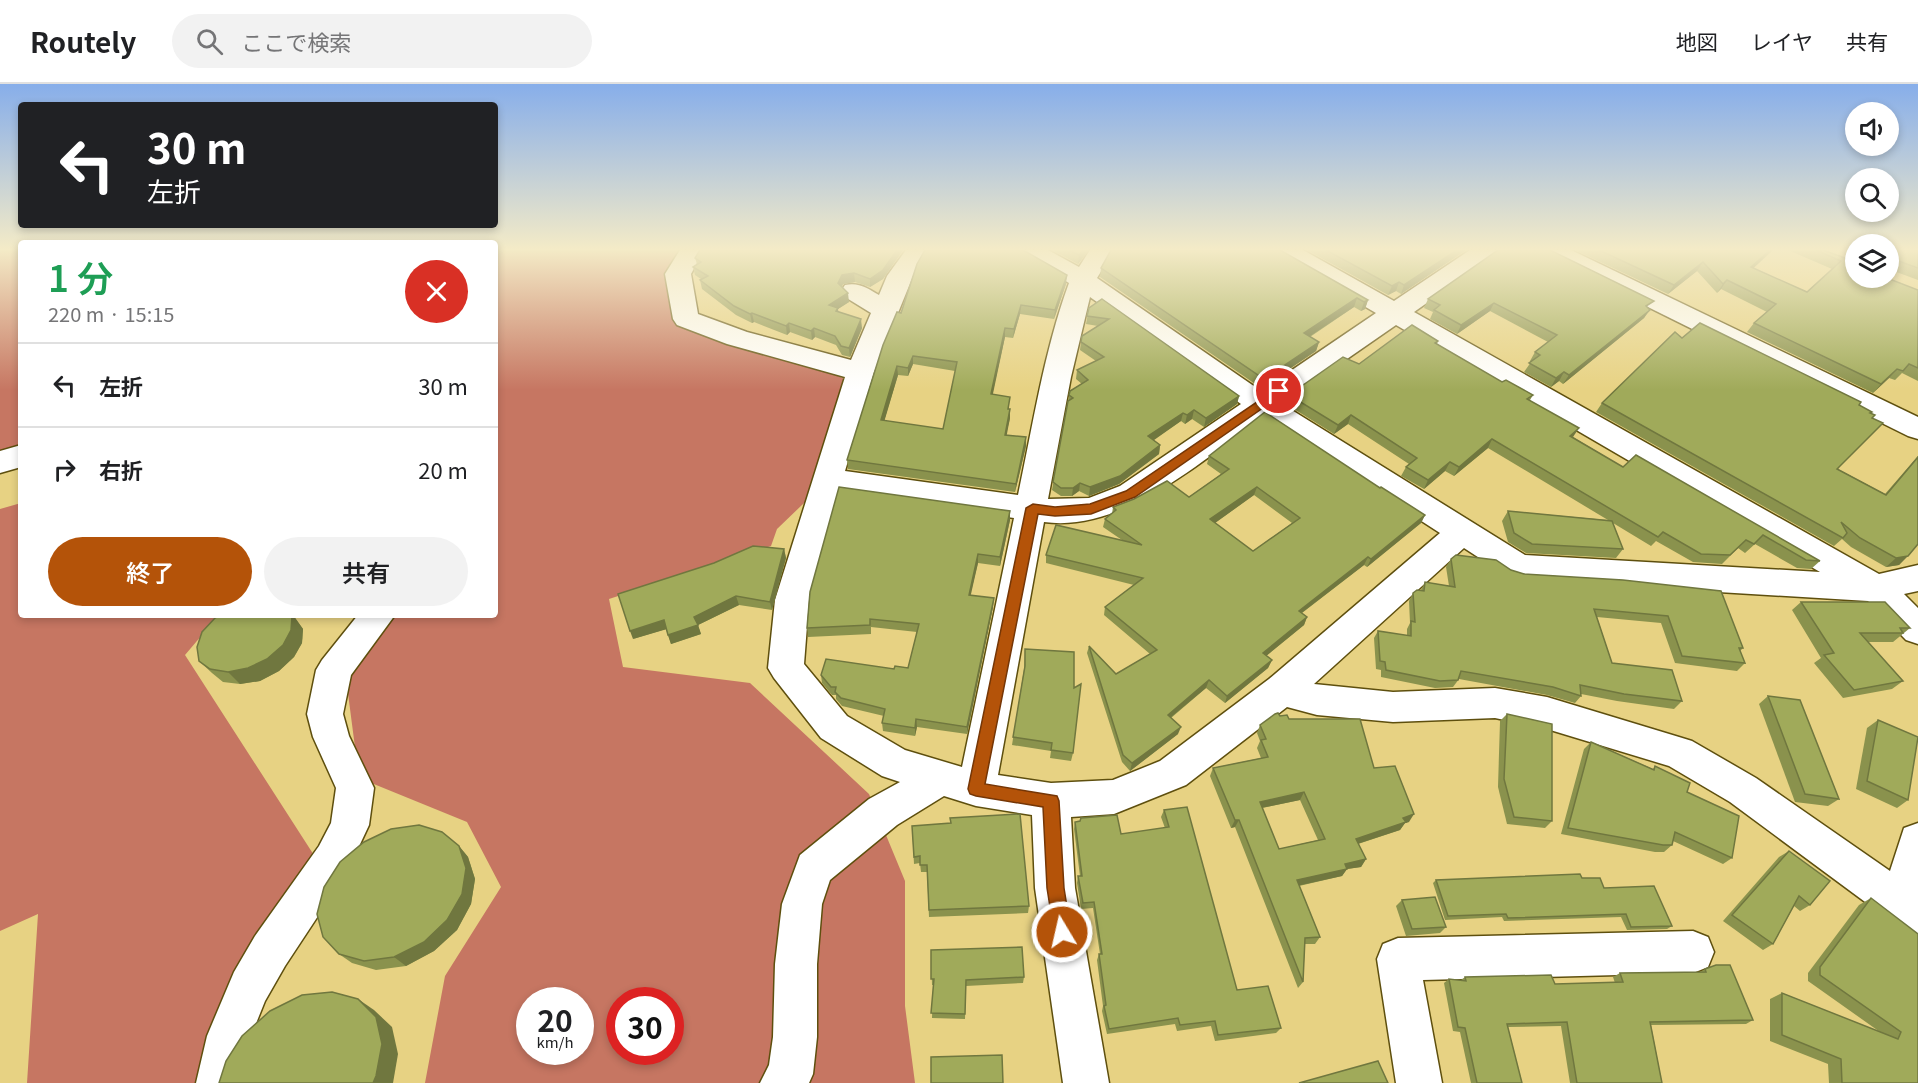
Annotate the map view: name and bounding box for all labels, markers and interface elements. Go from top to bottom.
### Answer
search box [172,14,592,68]
text: Routely [30,21,136,61]
icon: search [193,25,226,58]
text: ここで検索 [241,25,351,57]
text: 地図 [1676,26,1718,56]
text: レイヤ [1751,26,1813,56]
text: 共有 [1846,26,1888,56]
map controls [1845,102,1899,288]
button: sound [1845,102,1899,156]
text: 30 m [147,115,247,176]
icon: left [48,126,126,204]
button: search [1845,168,1899,222]
text: 左折 [147,171,201,210]
button: layers [1845,234,1899,288]
text: 1 分 [48,250,113,302]
button: close [405,260,468,323]
text: 220 m · 15:15 [48,299,174,328]
pin [1253,365,1304,416]
icon: left [48,369,81,402]
text: 左折 [99,369,143,401]
text: 30 m [418,369,468,401]
icon: arrive [1262,374,1295,407]
icon: right [48,453,81,486]
text: 右折 [99,453,143,485]
text: 20 m [418,453,468,485]
button: 終了 [48,537,252,606]
button: 共有 [264,537,468,606]
position arrow [1030,900,1094,964]
speed limit sign: 30 [606,987,684,1065]
text: 20 [537,997,573,1041]
text: km/h [536,1031,574,1052]

